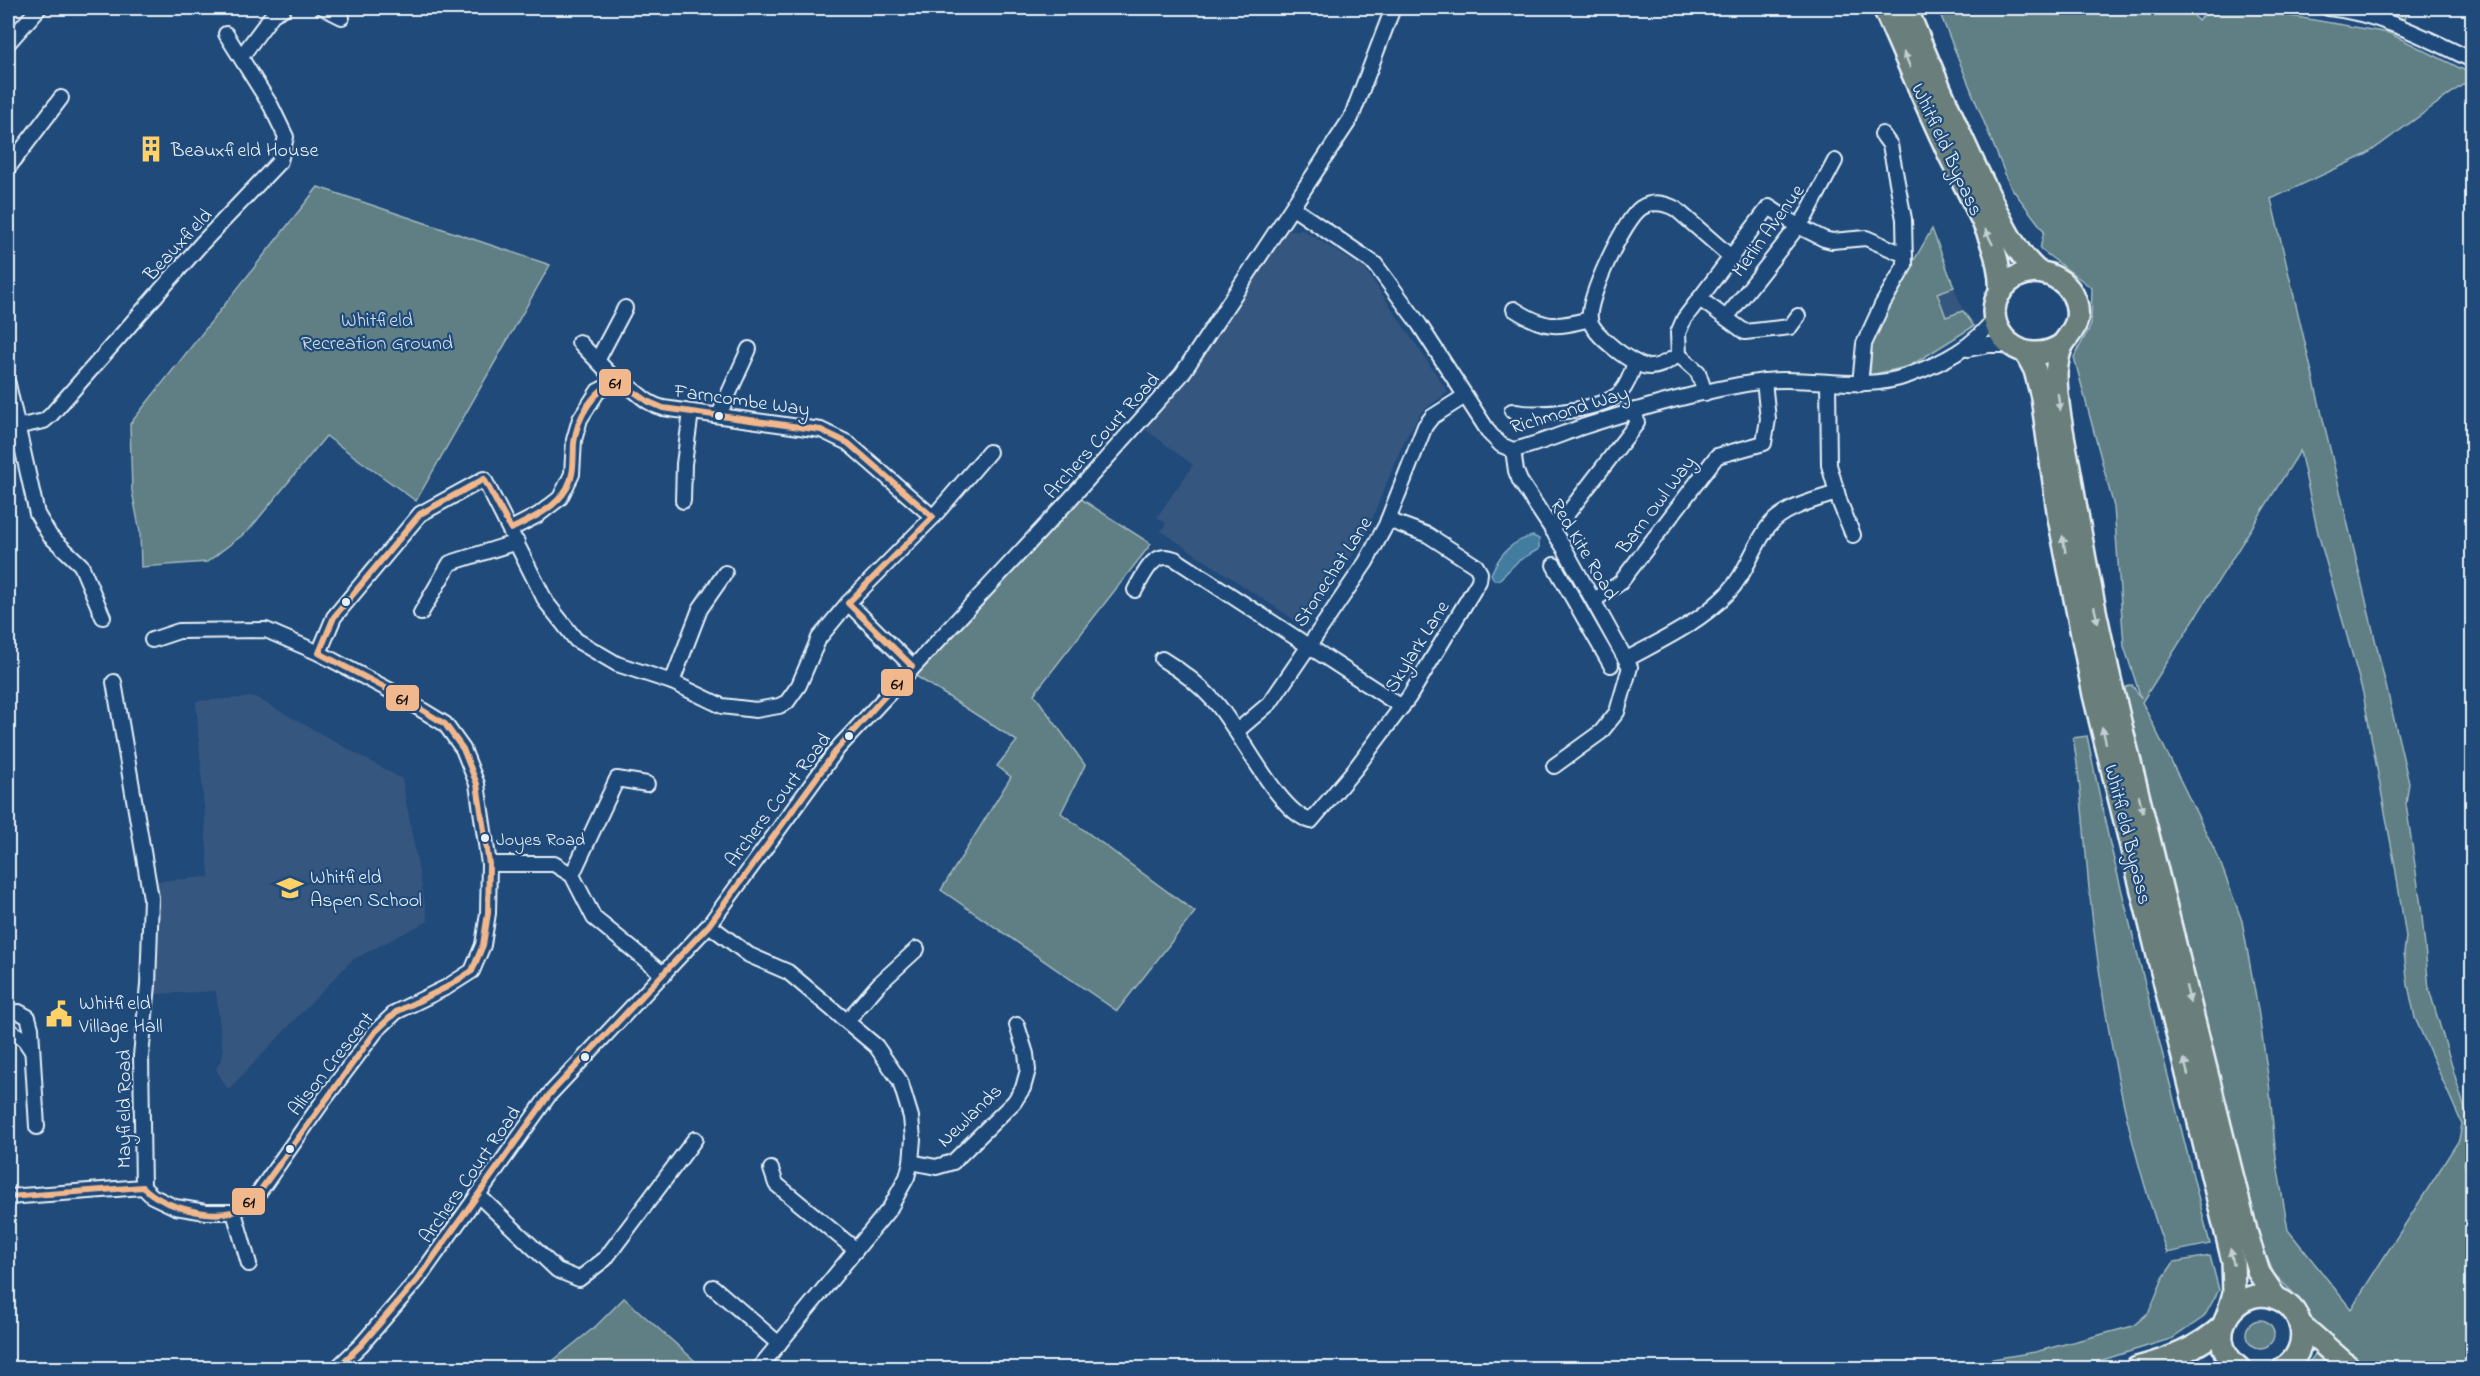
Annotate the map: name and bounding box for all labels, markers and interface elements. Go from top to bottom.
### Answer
one-way arrow [1902,51,1911,68]
street label: Whitfield Bypass [1902,79,1989,221]
building icon: Beauxfield House [136,134,166,164]
place label: Beauxfield House [170,137,319,166]
street label: Merlin Avenue [1725,179,1813,284]
street label: Beauxfield [137,203,220,289]
one-way arrow [1984,228,1993,245]
park label: Whitfield Recreation Ground [301,307,453,359]
street label: Archers Court Road [1038,367,1168,506]
line badge: 61 [598,368,632,397]
text: 61 [608,372,622,396]
street label: Farncombe Way [671,377,811,425]
street label: Richmond Way [1507,380,1633,443]
one-way arrow [2055,392,2064,411]
unlabelled marker [713,410,725,422]
street label: Barn Owl Way [1610,450,1704,562]
street label: Red Kite Road [1541,494,1625,607]
street label: Stonechat Lane [1287,511,1381,633]
one-way arrow [2059,535,2068,554]
unlabelled marker [340,596,352,608]
street label: Skylark Lane [1378,596,1458,699]
one-way arrow [2092,605,2101,624]
line badge: 61 [880,668,914,697]
text: 61 [890,673,904,697]
line badge: 61 [385,684,420,712]
text: 61 [395,688,409,712]
one-way arrow [2099,726,2109,744]
street label: Archers Court Road [719,727,839,874]
unlabelled marker [843,730,855,742]
street label: Whitfield Bypass [2095,762,2158,908]
one-way arrow [2136,795,2146,814]
place label: Joyes Road [496,828,585,854]
marker: Joyes Road [479,832,491,844]
place label: Whitfield Aspen School [310,864,422,916]
school or university icon: Whitfield Aspen School [275,873,305,903]
one-way arrow [2183,984,2193,1003]
place label: Whitfield Village Hall [78,990,163,1043]
public building icon: Whitfield Village Hall [44,999,74,1029]
street label: Alison Crescent [282,1006,382,1123]
street label: Mayfield Road [111,1050,140,1169]
unlabelled marker [579,1051,591,1063]
one-way arrow [2180,1058,2190,1076]
street label: Newlands [932,1078,1010,1155]
street label: Archers Court Road [413,1101,529,1250]
unlabelled marker [284,1143,296,1155]
line badge: 61 [231,1187,266,1216]
text: 61 [242,1191,256,1215]
one-way arrow [2227,1247,2236,1266]

